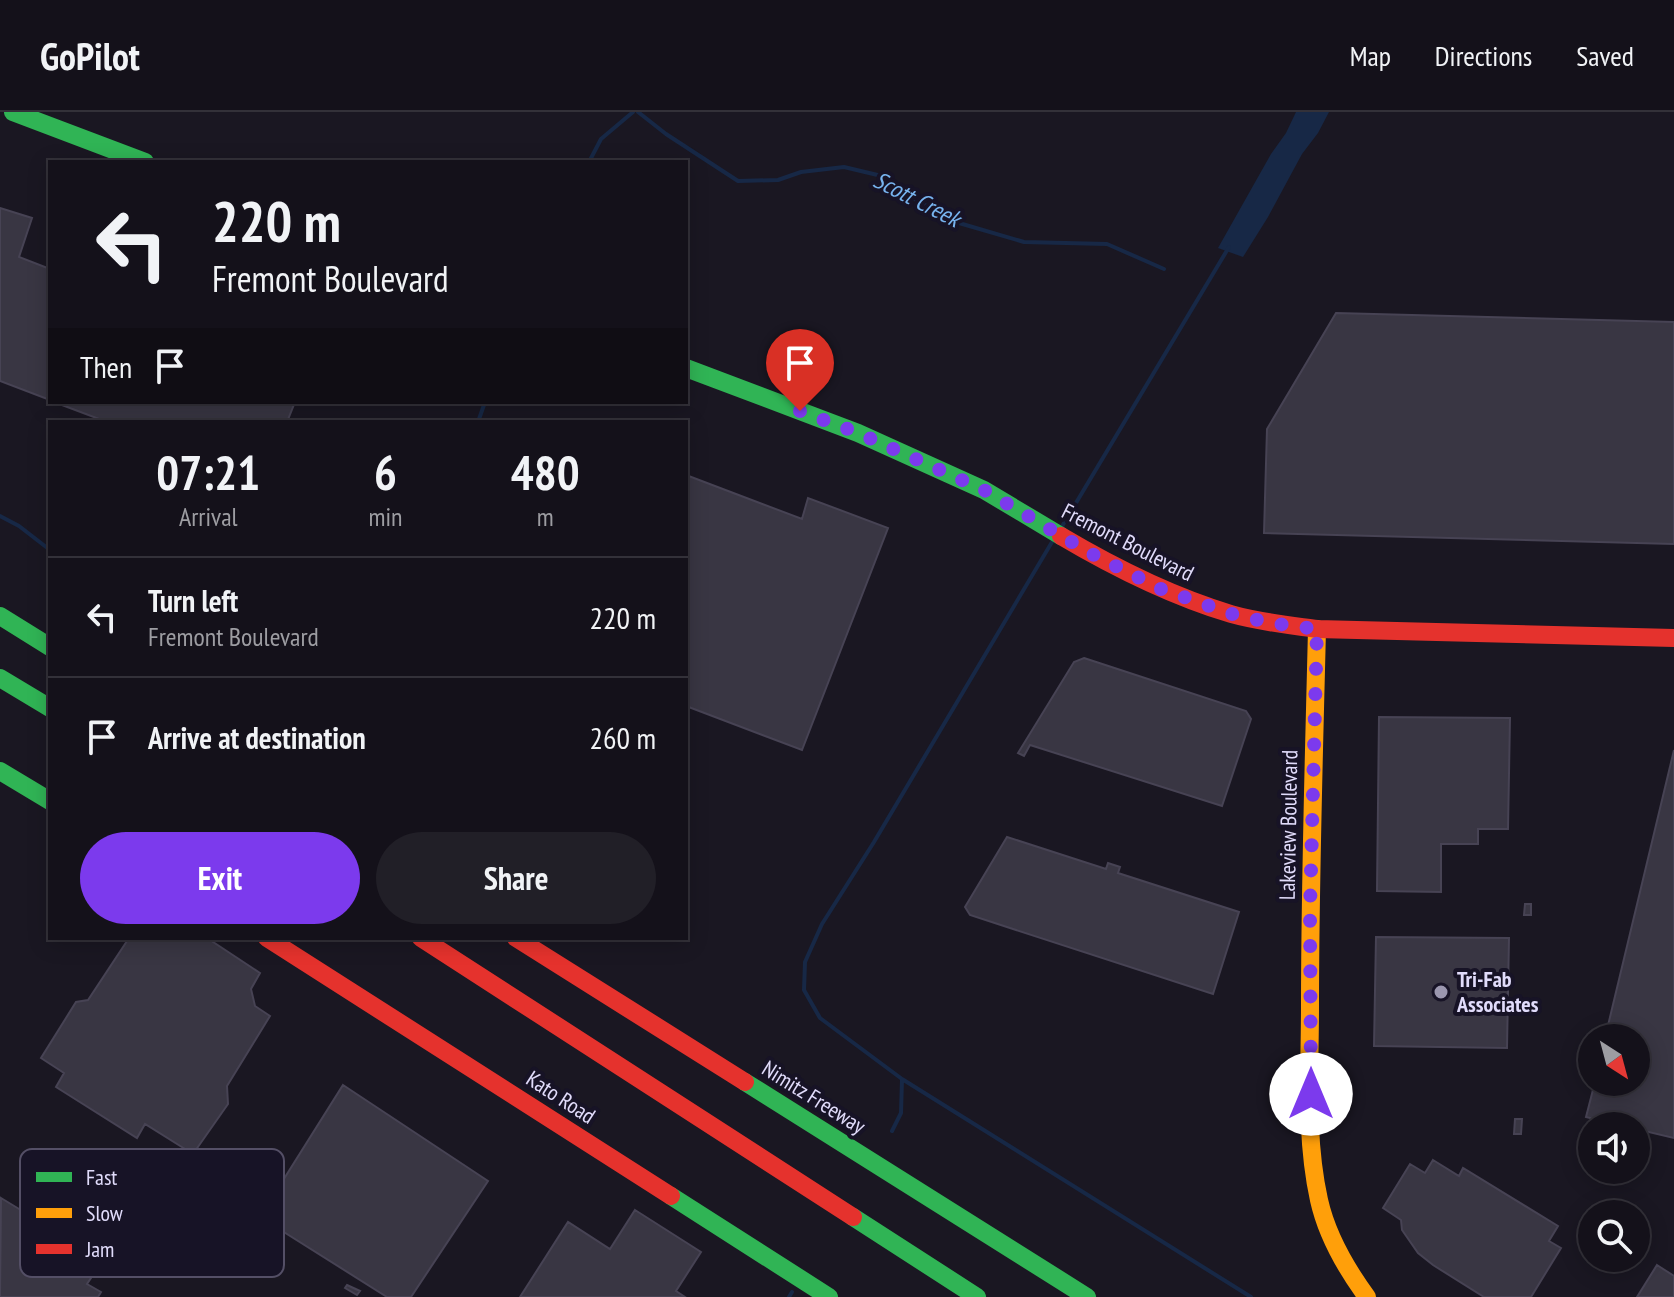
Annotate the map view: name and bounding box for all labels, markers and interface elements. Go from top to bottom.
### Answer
text: GoPilot [40,31,140,80]
text: Map [1350,37,1391,74]
text: Directions [1435,37,1532,74]
text: Saved [1576,37,1634,74]
water label: Scott Creek [868,164,968,235]
text: 220 m [212,185,341,257]
icon: left [80,192,184,296]
text: Fremont Boulevard [212,255,449,302]
pin [766,329,834,411]
icon: arrive [778,341,822,385]
icon: arrive [148,344,192,388]
text: Then [80,347,132,386]
text: 07:21 [156,441,260,503]
text: 6 [374,441,397,503]
text: 480 [511,441,580,503]
street label: Fremont Boulevard [1057,497,1199,587]
text: Arrival [179,500,238,533]
text: min [368,500,402,533]
text: m [537,500,554,533]
text: Turn left [148,581,238,620]
icon: left [80,595,124,639]
text: 220 m [590,598,656,637]
text: Fremont Boulevard [148,620,319,653]
icon: arrive [80,715,124,759]
text: Arrive at destination [148,718,366,757]
text: 260 m [590,718,656,757]
street label: Lakeview Boulevard [1273,750,1303,900]
button: Exit [80,832,360,924]
button: Share [376,832,656,924]
place label: Tri-Fab Associates [1456,965,1539,1018]
marker: Tri-Fab Associates [1432,983,1450,1001]
north arrow [1578,1024,1650,1096]
map controls [1578,1024,1650,1272]
position arrow [1269,1052,1353,1136]
street label: Nimitz Freeway [757,1054,872,1140]
street label: Kato Road [521,1064,601,1130]
button: sound [1578,1112,1650,1184]
legend [20,1149,284,1277]
text: Fast [86,1163,117,1191]
text: Slow [86,1199,123,1227]
button: search [1578,1200,1650,1272]
text: Jam [85,1235,114,1263]

